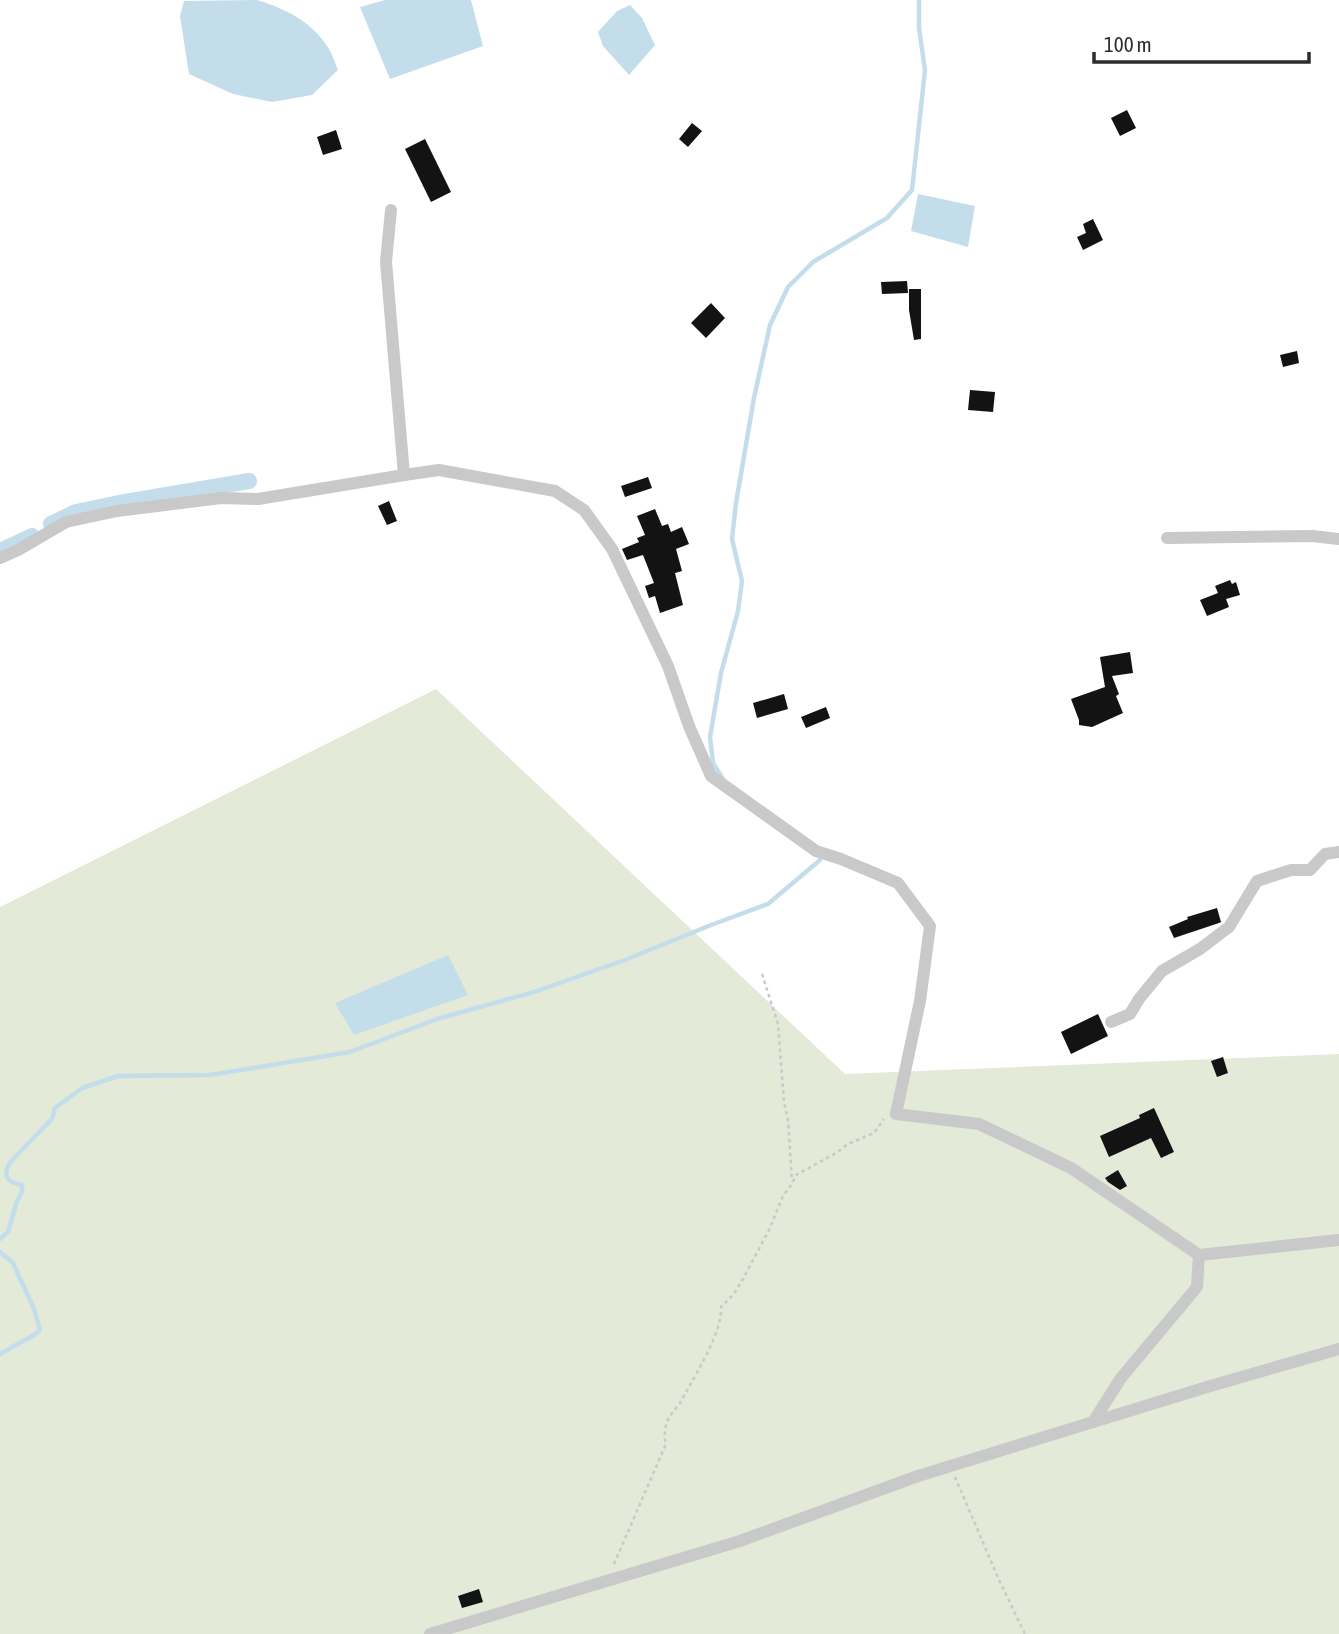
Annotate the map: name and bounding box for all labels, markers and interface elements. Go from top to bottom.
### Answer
scale bar [1094,21,1309,65]
text: 100 m [1104,32,1152,56]

